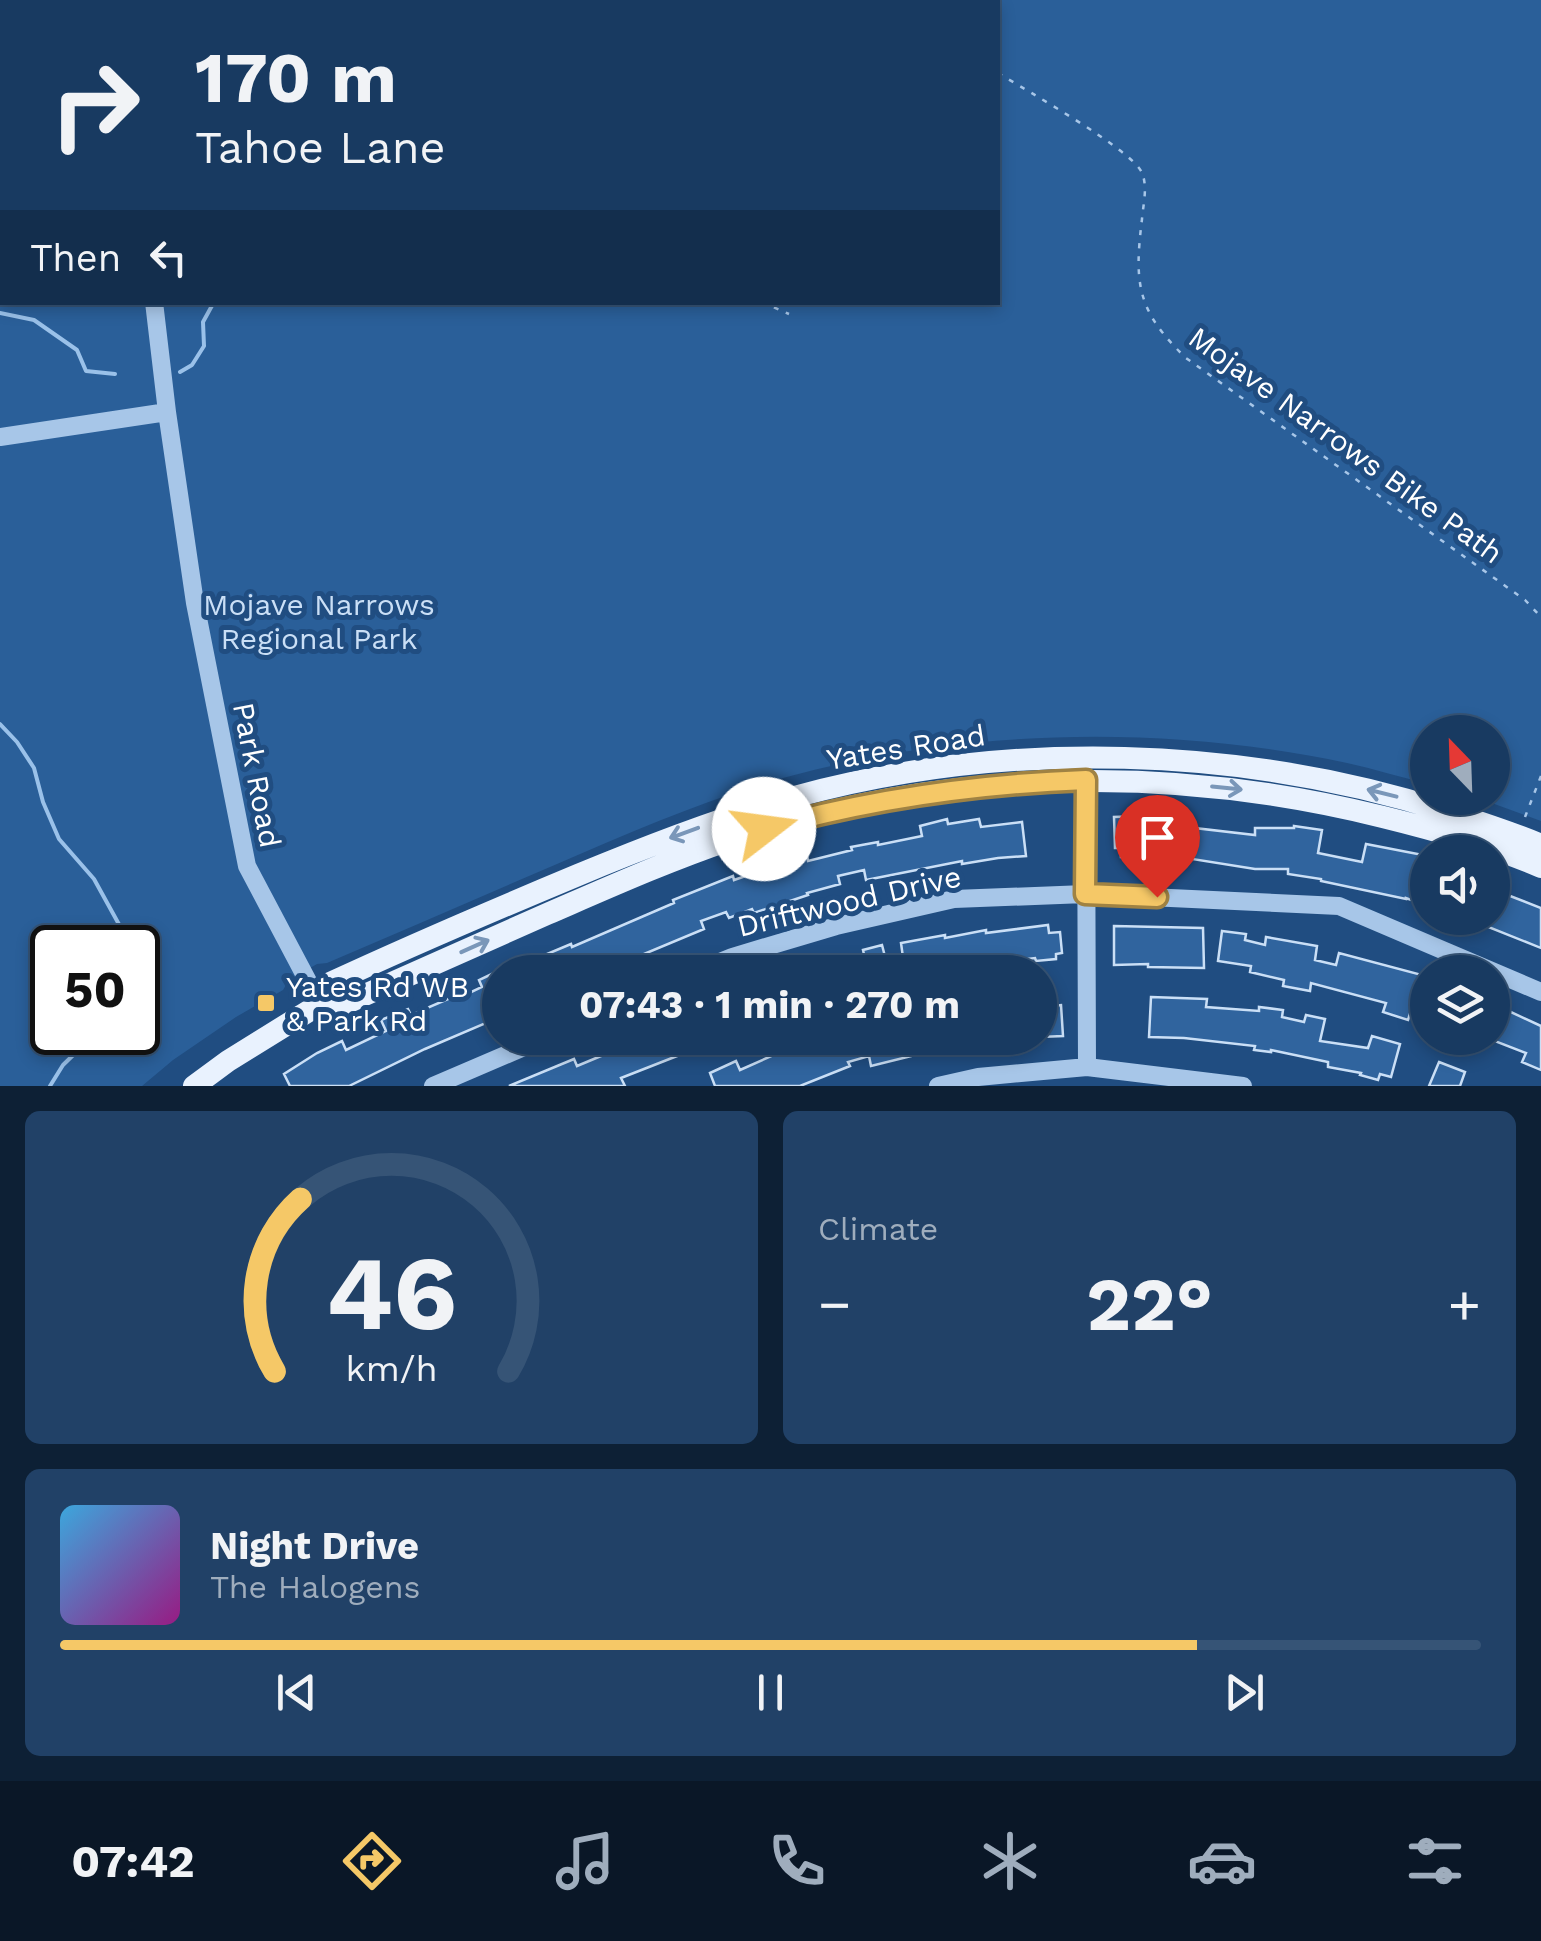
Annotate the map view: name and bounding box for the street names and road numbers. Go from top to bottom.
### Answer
street label: Mojave Narrows Bike Path [1182,319,1510,571]
street label: Park Road [226,699,288,851]
street label: Yates Road [824,717,988,777]
street label: Driftwood Drive [734,858,964,944]

